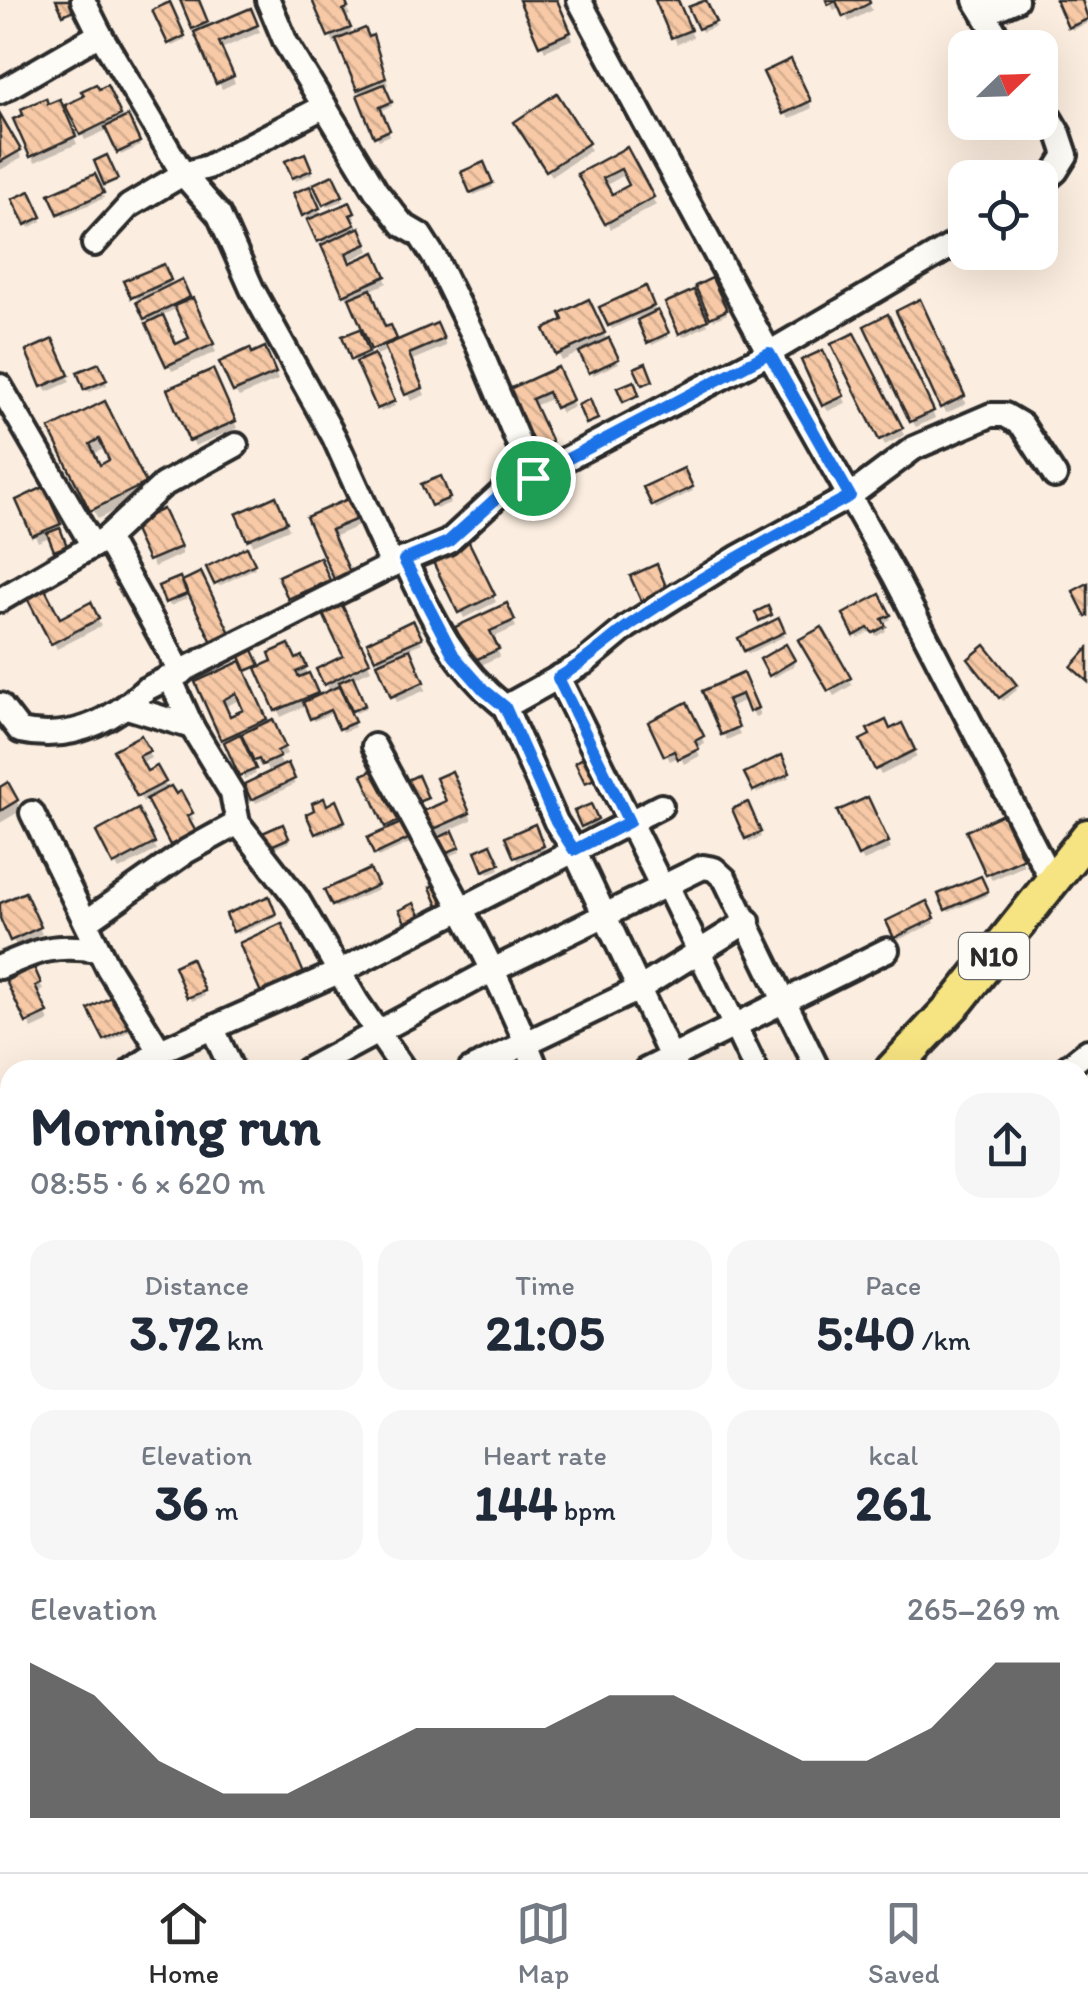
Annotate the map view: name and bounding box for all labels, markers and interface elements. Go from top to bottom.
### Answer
north arrow [948,30,1058,140]
map controls [948,30,1058,270]
button: locate [948,160,1058,270]
pin [491,436,576,521]
icon: arrive [506,451,561,506]
road number: N10 [959,933,1029,979]
text: Morning run [30,1093,321,1159]
button: share [955,1093,1060,1198]
text: 08:55 · 6 × 620 m [30,1164,265,1202]
text: Distance [144,1268,249,1302]
text: Time [515,1268,575,1302]
text: Pace [865,1268,921,1302]
text: 3.72 [130,1302,220,1363]
text: 21:05 [486,1302,604,1363]
text: 5:40 [816,1302,915,1363]
text: km [220,1323,264,1357]
text: /km [915,1323,971,1357]
text: Elevation [141,1438,252,1472]
text: Heart rate [483,1438,607,1472]
text: kcal [868,1438,918,1472]
text: 36 [155,1472,209,1533]
text: 144 [474,1472,558,1533]
text: 261 [855,1472,931,1533]
text: m [209,1493,238,1527]
text: bpm [558,1493,616,1527]
text: Elevation [30,1590,157,1628]
text: 265–269 m [907,1590,1060,1628]
tab: Home [149,1896,219,1990]
tab: Map [516,1896,571,1990]
tab: Saved [868,1896,940,1990]

